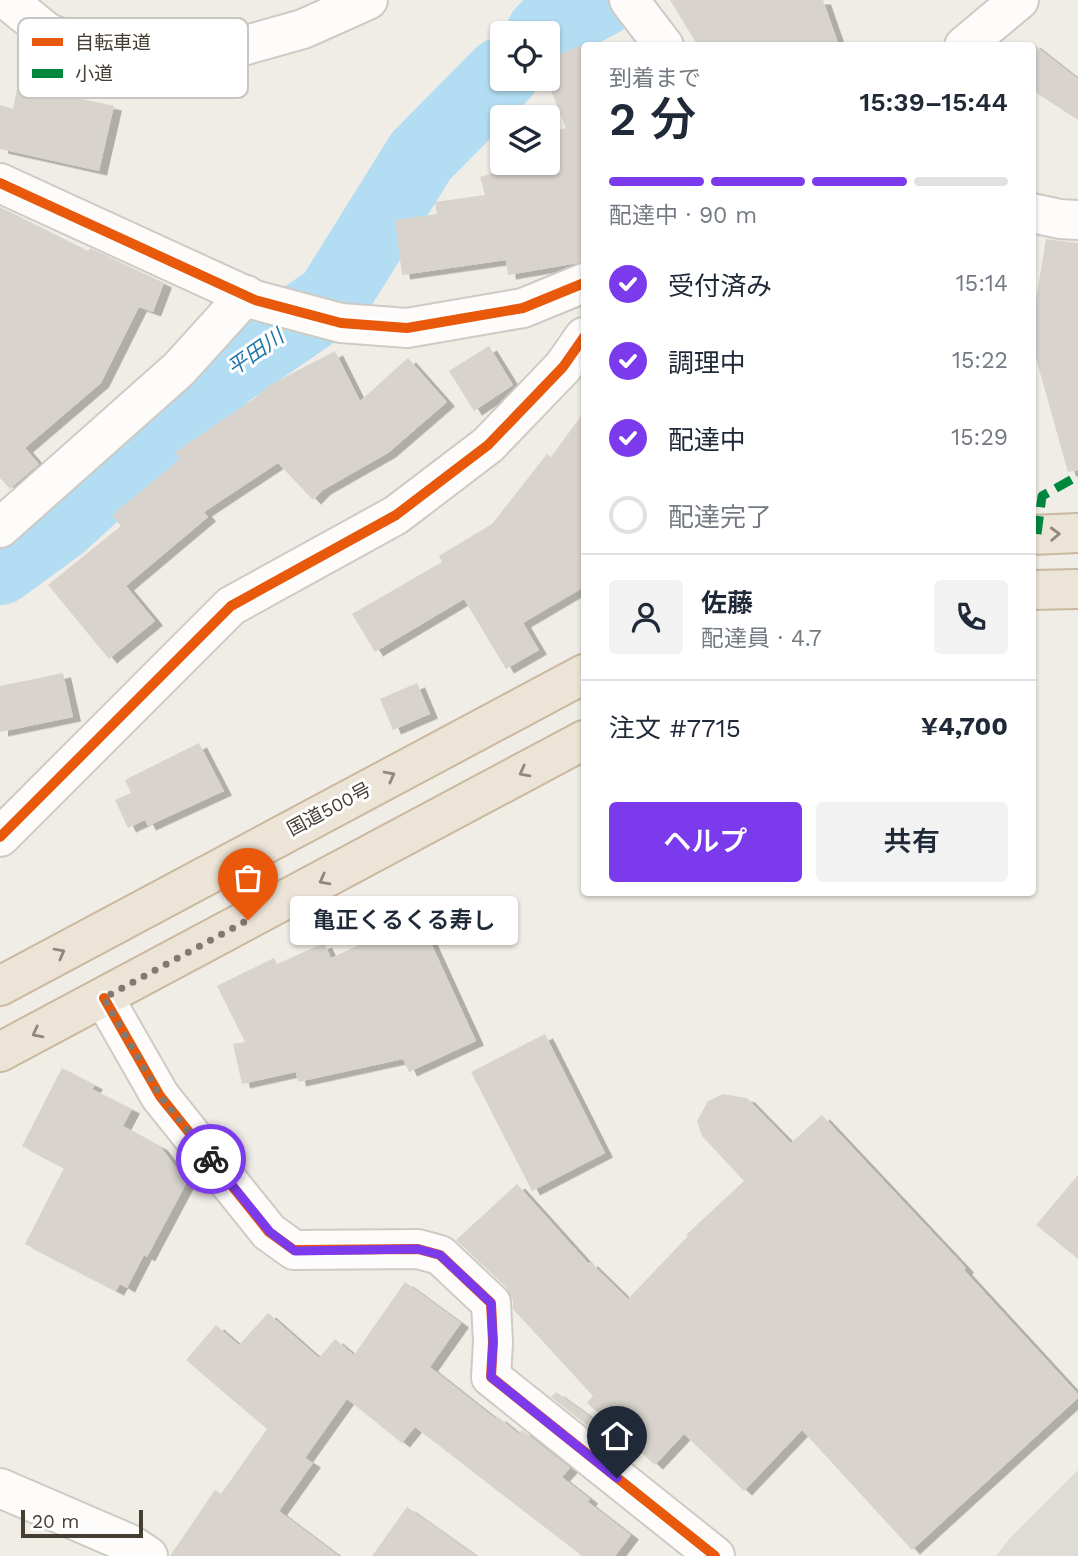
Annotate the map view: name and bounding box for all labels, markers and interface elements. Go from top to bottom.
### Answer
legend [18,18,248,98]
map controls [490,21,560,175]
button: locate [490,21,560,91]
text: 自転車道 [75,31,151,54]
text: 小道 [75,62,113,85]
text: 到着まで [609,65,701,92]
text: 15:39–15:44 [860,87,1008,117]
text: 2 分 [609,92,696,146]
button: layers [490,105,560,175]
text: 配達中 · 90 m [609,202,757,229]
icon: check [609,265,647,303]
text: 15:14 [956,270,1008,297]
text: 受付済み [668,271,772,301]
water label: 平田川 [222,323,290,380]
icon: check [609,342,647,380]
text: 15:22 [952,347,1008,374]
text: 調理中 [668,348,746,378]
icon: check [609,419,647,457]
text: 15:29 [951,424,1008,451]
text: 配達中 [668,425,746,455]
text: 配達完了 [668,502,772,532]
one-way arrow [1050,526,1061,541]
button: person [609,580,683,654]
button: phone [934,580,1008,654]
text: 佐藤 [701,588,753,618]
text: 配達員 · 4.7 [701,625,822,652]
text: ¥4,700 [921,711,1008,741]
text: 注文 #7715 [609,713,741,743]
one-way arrow [519,764,532,777]
one-way arrow [383,771,395,785]
street label: 国道500号 [283,777,375,841]
button: ヘルプ [609,802,802,882]
button: 共有 [816,802,1008,882]
pin [218,848,278,920]
icon: bag [229,859,267,897]
one-way arrow [319,871,331,885]
callout: 亀正くるくる寿し [290,895,518,944]
text: 亀正くるくる寿し [312,907,496,934]
one-way arrow [53,948,65,961]
one-way arrow [32,1024,44,1038]
courier [176,1124,246,1194]
icon: bike [192,1140,230,1178]
pin [587,1406,647,1478]
icon: home [598,1417,636,1455]
scale bar [21,1507,144,1539]
text: 20 m [32,1510,79,1533]

